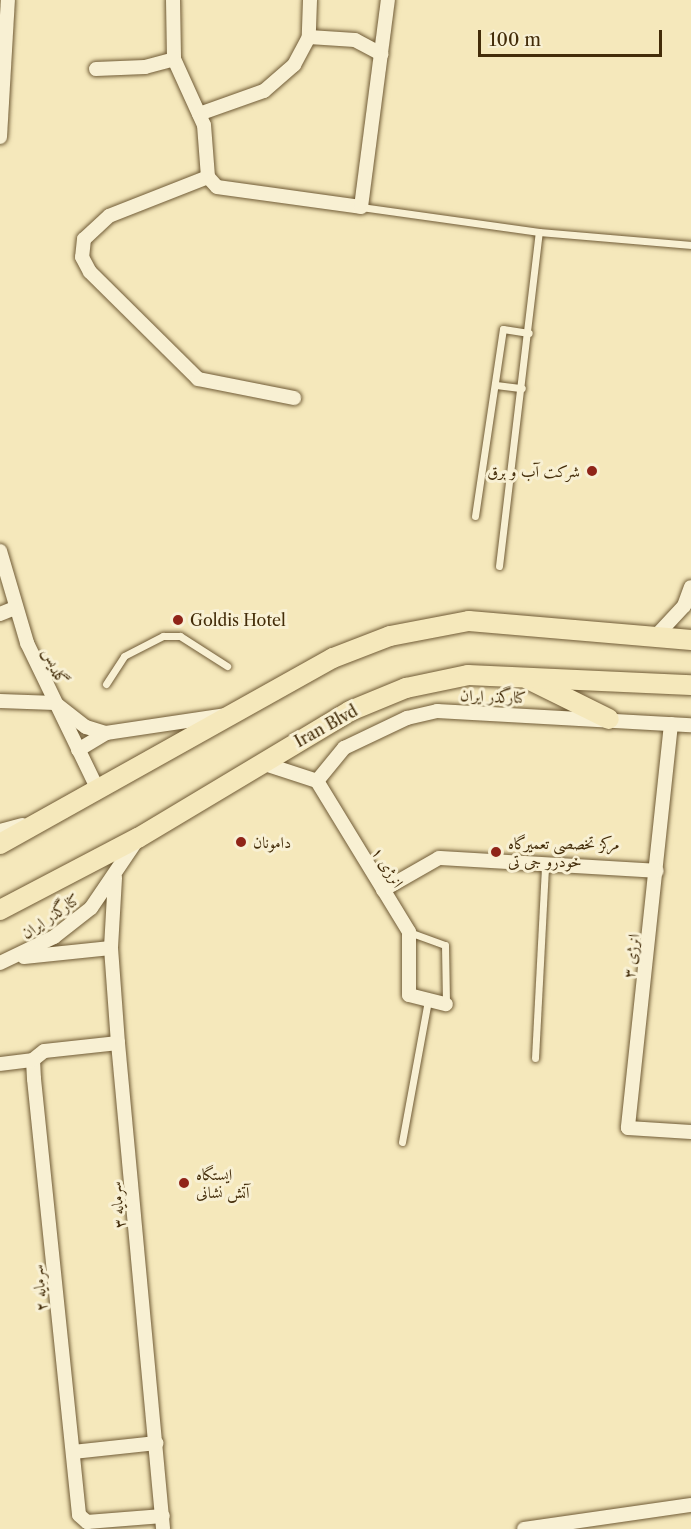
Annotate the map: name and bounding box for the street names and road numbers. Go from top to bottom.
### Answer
street label: گلدیس [39,645,73,687]
street label: کنارگذر ایران [460,685,526,707]
street label: Iran Blvd [291,701,361,751]
street label: انرژی ۱ [368,843,408,891]
street label: کنارگذر ایران [17,889,83,943]
street label: انرژی ۳ [619,933,643,979]
street label: سرمایه ۳ [105,1181,129,1229]
street label: سرمایه ۲ [27,1264,51,1312]

